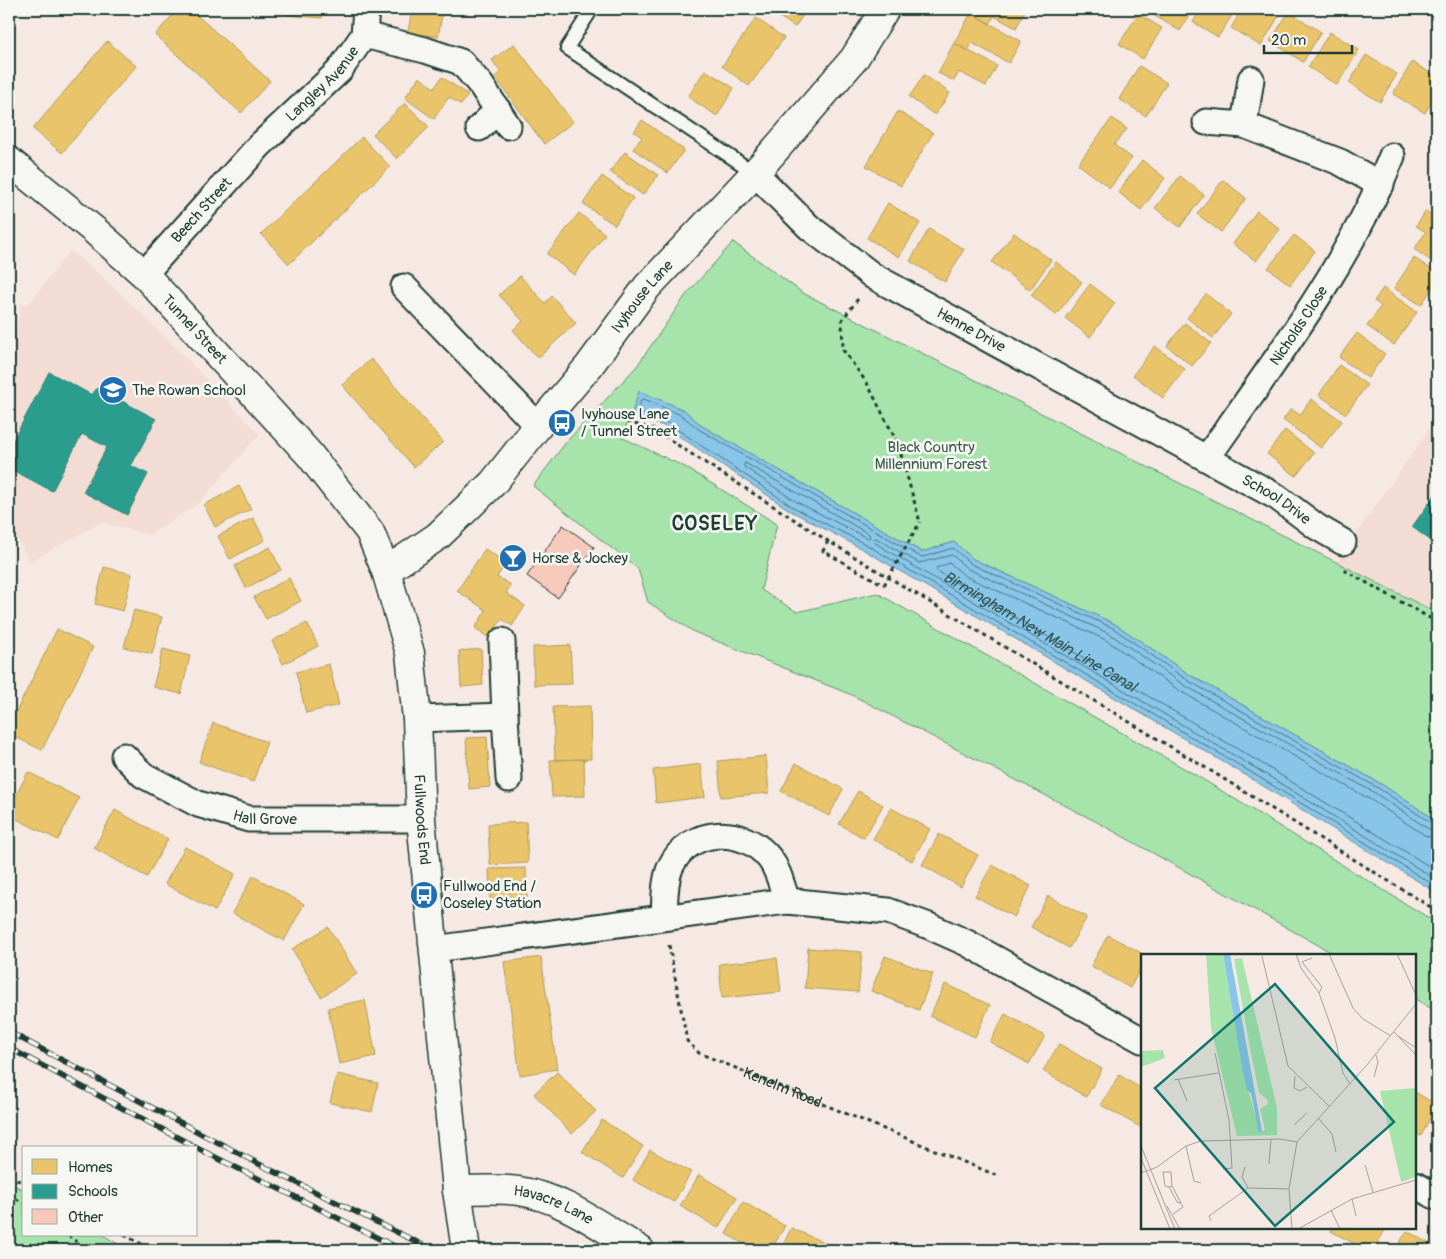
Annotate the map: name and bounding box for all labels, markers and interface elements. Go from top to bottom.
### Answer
scale bar [1264,22,1351,54]
text: 20 m [1271,31,1306,50]
street label: Langley Avenue [282,42,363,126]
street label: Beech Street [167,172,237,247]
street label: Ivyhouse Lane [607,256,678,337]
street label: Nicholds Close [1265,282,1332,369]
street label: Tunnel Street [158,291,232,369]
street label: Henne Drive [933,303,1010,357]
school or university icon: The Rowan School [98,375,128,405]
place label: The Rowan School [132,381,246,400]
place label: Ivyhouse Lane / Tunnel Street [581,405,678,441]
bus stop icon: Ivyhouse Lane / Tunnel Street [547,408,577,438]
park label: Black Country Millennium Forest [875,438,988,474]
street label: School Drive [1238,470,1315,529]
district label: COSELEY [672,511,758,536]
bar icon: Horse & Jockey [498,543,528,573]
place label: Horse & Jockey [532,549,628,568]
water label: Birmingham New Main Line Canal [939,567,1142,698]
street label: Fullwoods End [410,774,435,866]
street label: Hall Grove [231,805,297,829]
place label: Fullwood End / Coseley Station [443,877,541,913]
bus stop icon: Fullwood End / Coseley Station [409,880,439,910]
inset map [1141,954,1416,1229]
street label: Kenelm Road [740,1063,825,1112]
legend [22,1146,198,1236]
text: Homes [68,1158,113,1177]
street label: Havacre Lane [512,1181,597,1229]
text: Schools [68,1182,118,1201]
text: Other [68,1208,104,1227]

